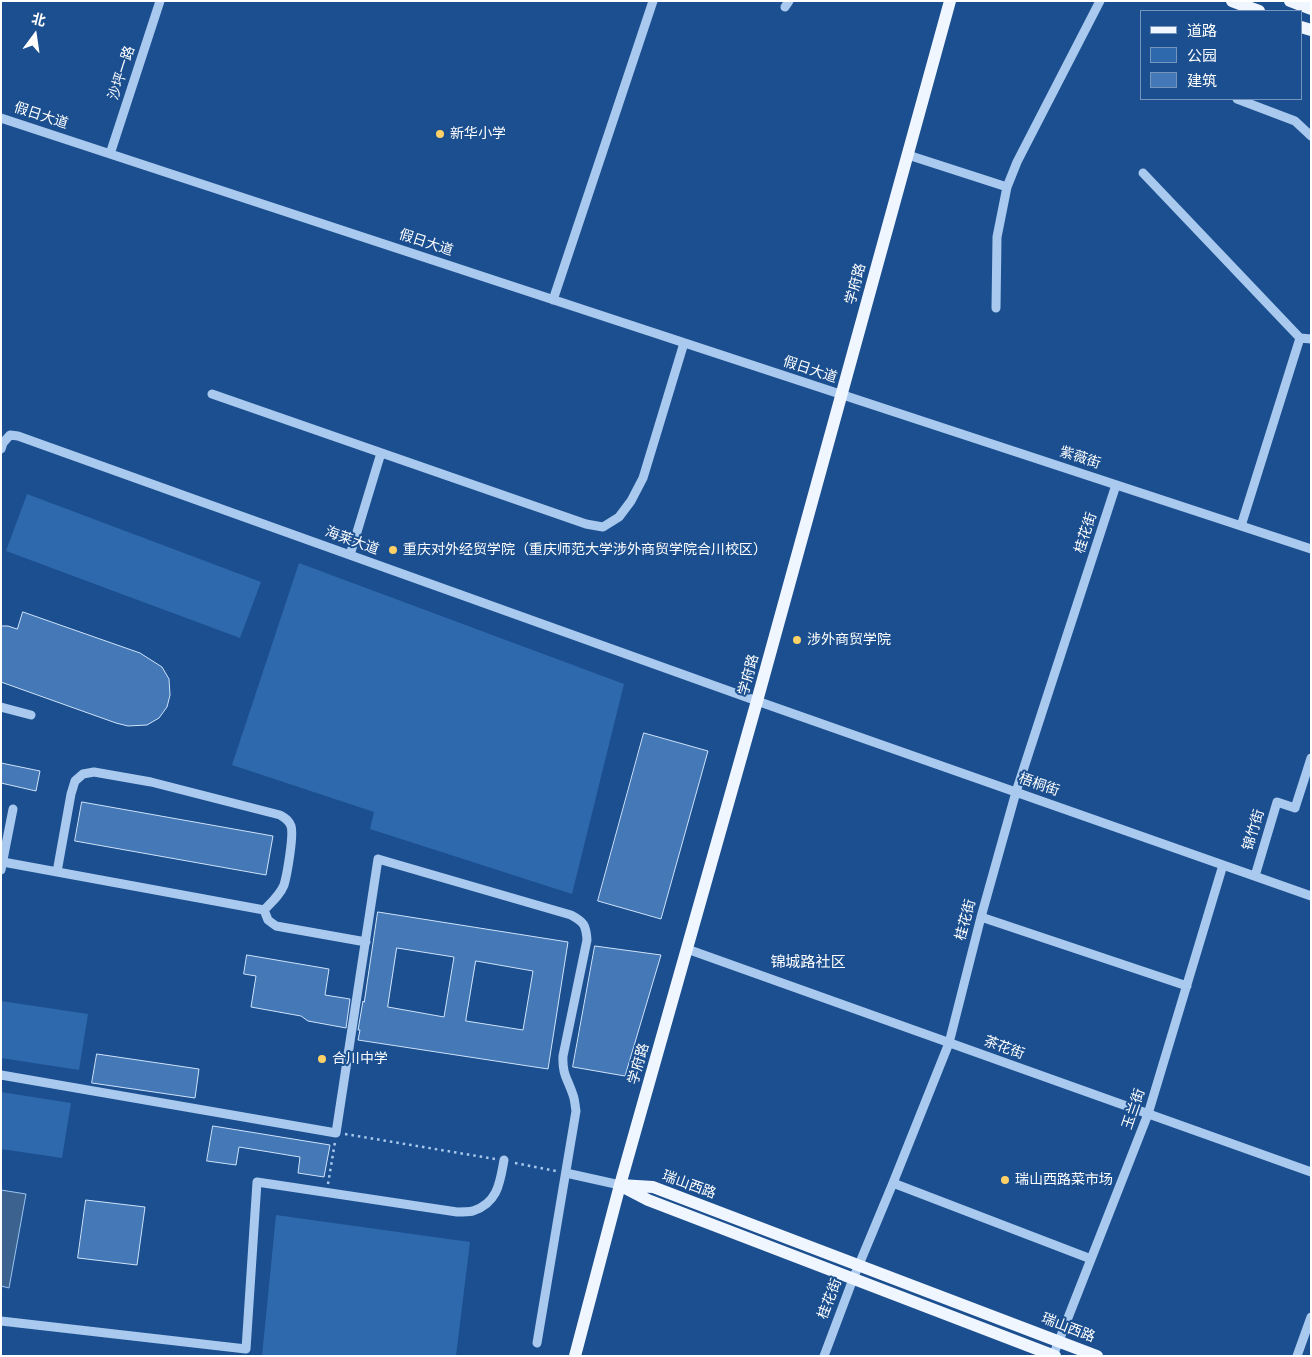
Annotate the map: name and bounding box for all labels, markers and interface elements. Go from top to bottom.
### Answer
north arrow [10,10,60,60]
text: 北 [30,10,48,30]
legend [1140,10,1302,100]
text: 道路 [1187,22,1217,40]
street label: 沙坪一路 [105,44,139,102]
text: 公园 [1187,47,1217,65]
text: 建筑 [1187,72,1217,90]
street label: 假日大道 [12,99,70,133]
place label: 新华小学 [450,126,506,142]
marker: 新华小学 [434,128,446,140]
street label: 假日大道 [397,226,455,260]
street label: 学府路 [842,262,870,306]
street label: 假日大道 [781,353,839,387]
street label: 紫薇街 [1057,444,1103,472]
street label: 桂花街 [1072,510,1100,556]
street label: 海莱大道 [323,524,381,558]
place label: 重庆对外经贸学院（重庆师范大学涉外商贸学院合川校区） [403,542,767,558]
marker: 重庆对外经贸学院（重庆师范大学涉外商贸学院合川校区） [387,544,399,556]
place label: 涉外商贸学院 [807,632,891,648]
marker: 涉外商贸学院 [791,634,803,646]
street label: 学府路 [735,653,763,697]
street label: 梧桐街 [1016,770,1062,800]
street label: 锦竹街 [1240,807,1268,853]
street label: 桂花街 [952,898,980,942]
district label: 锦城路社区 [771,954,845,972]
street label: 茶花街 [981,1033,1027,1063]
street label: 学府路 [625,1041,653,1087]
place label: 合川中学 [332,1051,388,1067]
marker: 合川中学 [316,1053,328,1065]
street label: 玉兰街 [1119,1086,1149,1132]
street label: 瑞山西路 [660,1168,718,1202]
place label: 瑞山西路菜市场 [1015,1172,1113,1188]
marker: 瑞山西路菜市场 [999,1174,1011,1186]
street label: 桂花街 [815,1276,845,1322]
street label: 瑞山西路 [1039,1310,1097,1346]

